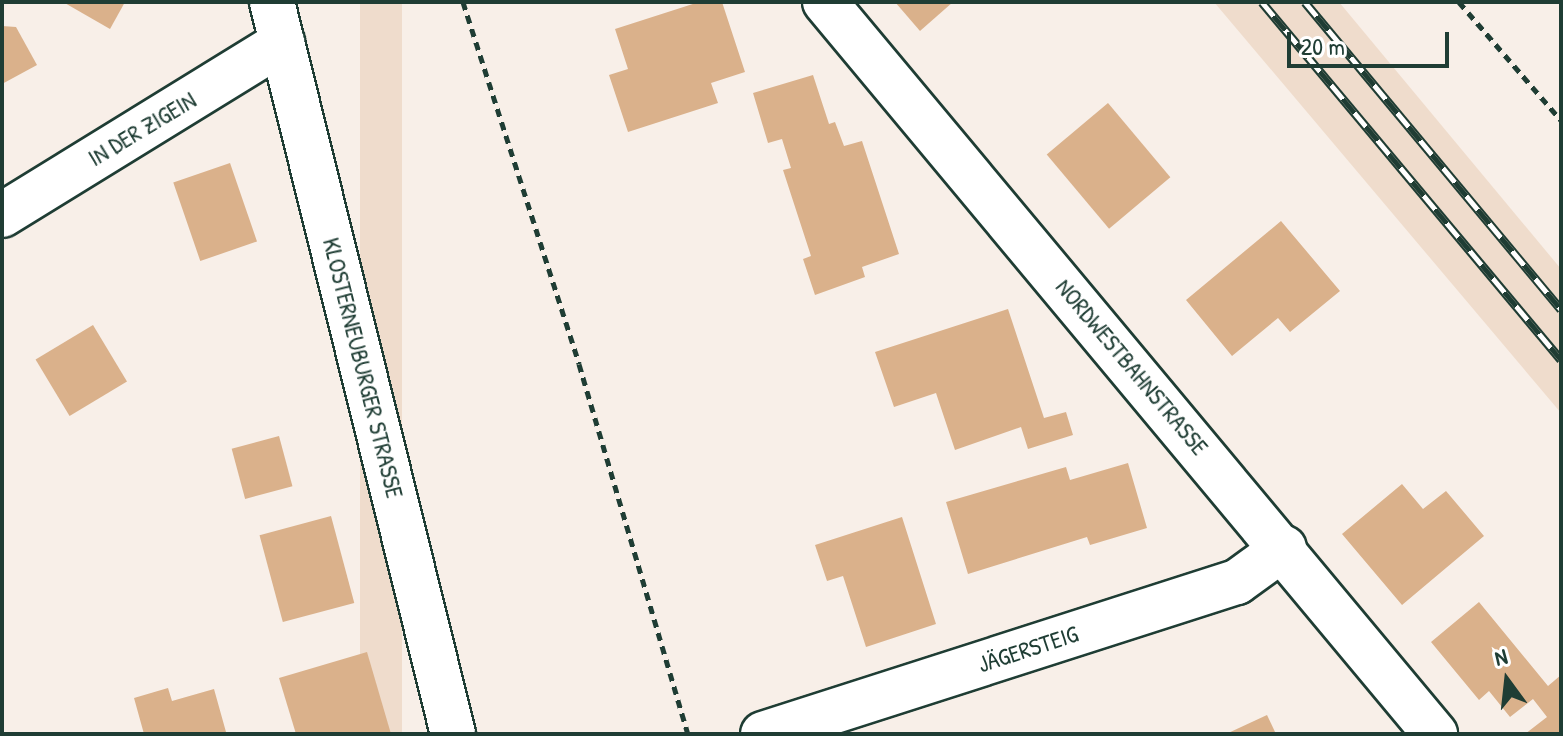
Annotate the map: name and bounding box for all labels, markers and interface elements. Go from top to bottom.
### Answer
scale bar [1291,16,1453,66]
text: 20 m [1301,30,1345,62]
street label: IN DER ZIGEIN [83,86,201,172]
street label: KLOSTERNEUBURGER STRASSE [317,235,409,501]
street label: NORDWESTBAHNSTRASSE [1050,273,1214,461]
street label: JÄGERSTEIG [974,619,1082,679]
north arrow [1467,640,1547,720]
text: N [1491,641,1510,673]

